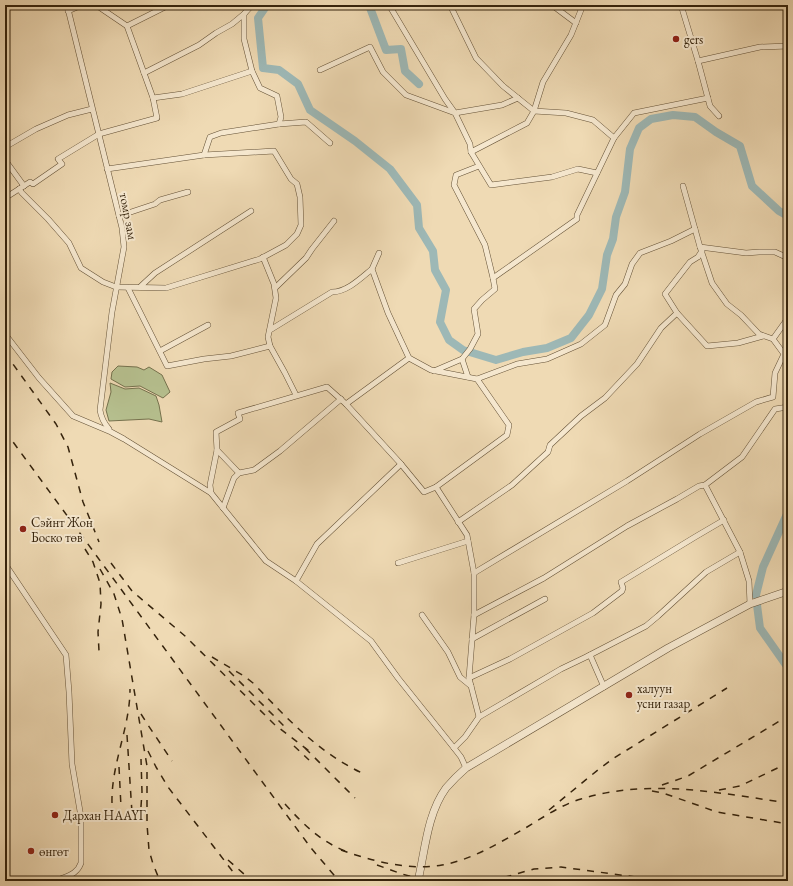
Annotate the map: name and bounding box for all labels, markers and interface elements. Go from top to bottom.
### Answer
place label: gers [684,31,703,48]
marker: gers [671,34,681,44]
street label: томр зам [116,191,141,241]
place label: Сэйнт Жон Боско төв [31,514,93,546]
marker: Сэйнт Жон Боско төв [18,524,28,534]
place label: халуун усни газар [637,680,691,712]
marker: халуун усни газар [624,690,634,700]
place label: Дархан НААҮГ [63,807,146,824]
marker: Дархан НААҮГ [50,810,60,820]
place label: өнгөт [39,843,69,860]
marker: өнгөт [26,846,36,856]

